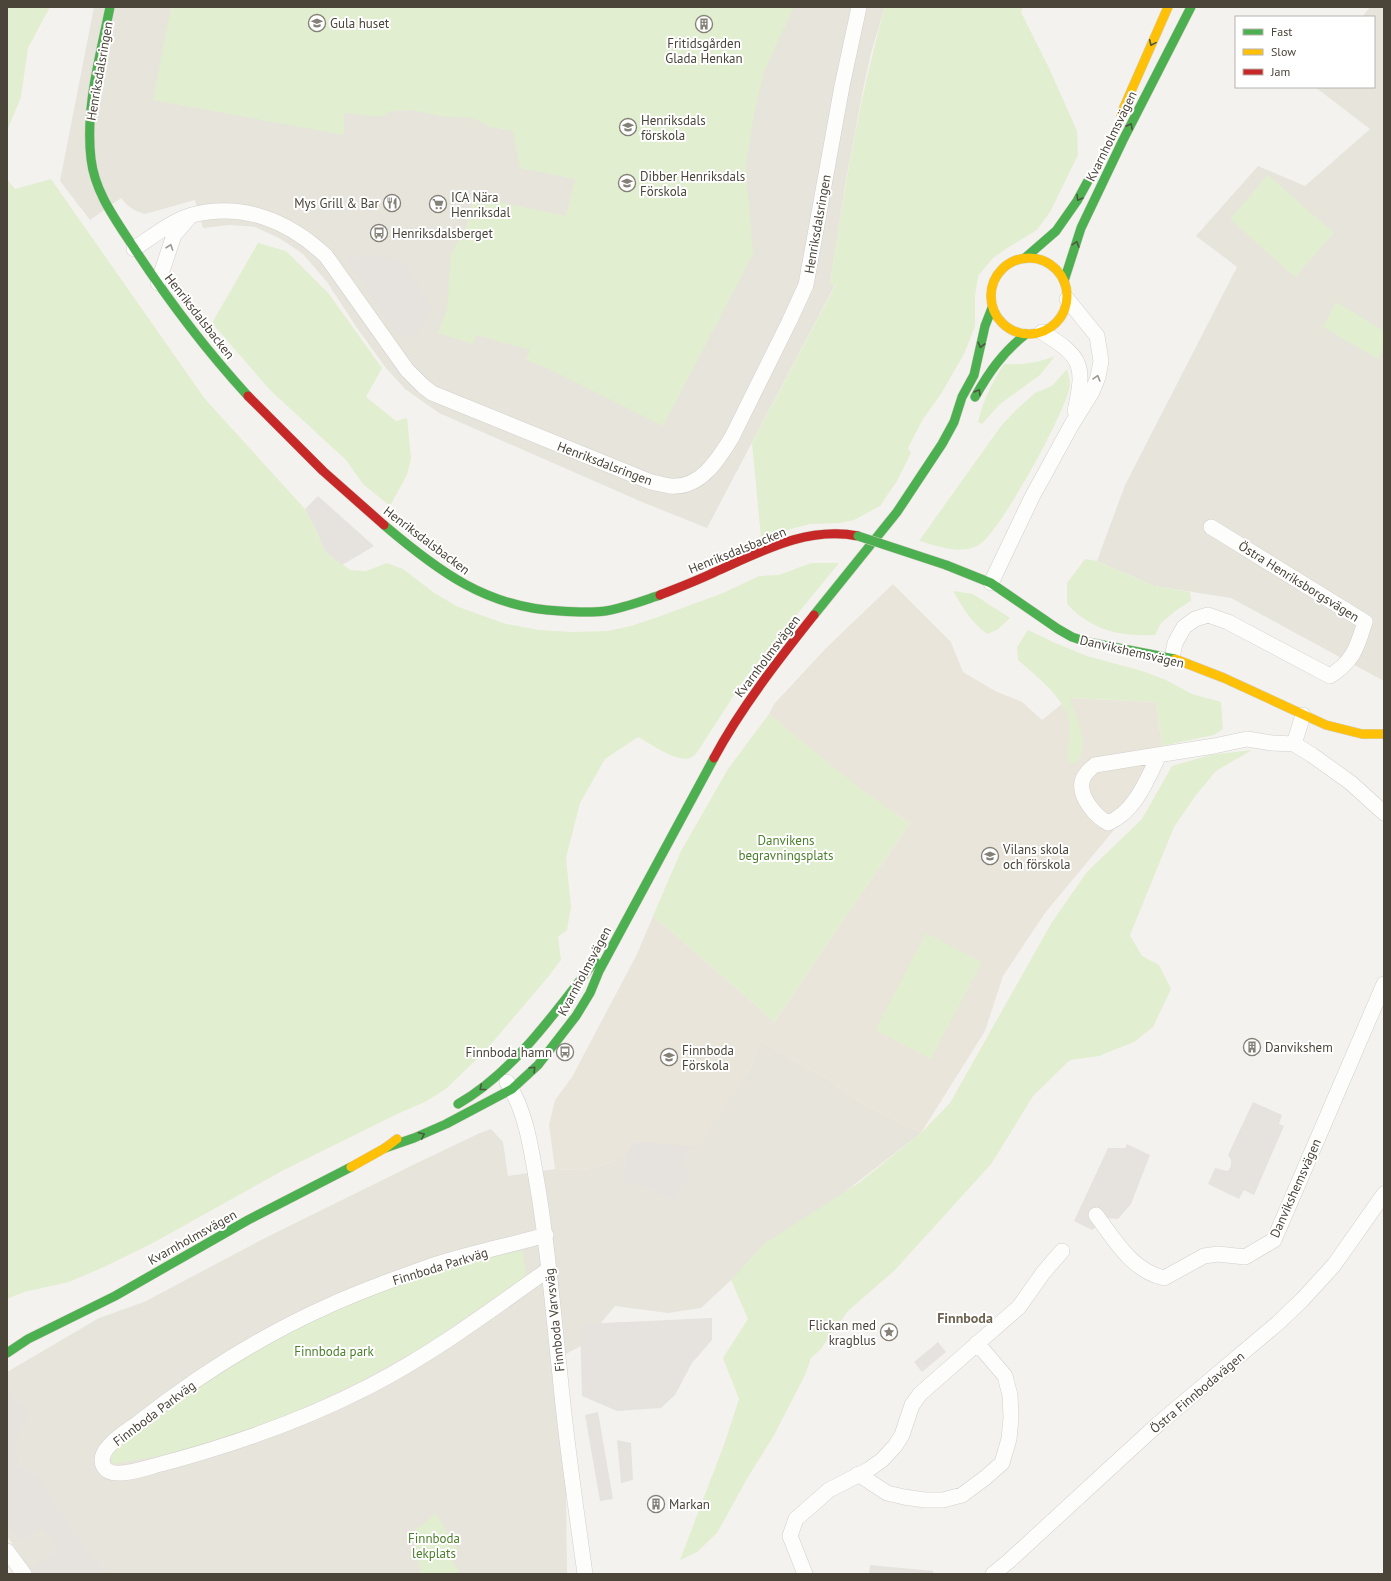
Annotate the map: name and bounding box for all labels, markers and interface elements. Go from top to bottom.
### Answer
school or university icon: Gula huset [307,13,327,33]
building icon: Fritidsgården Glada Henkan [694,14,714,34]
place label: Gula huset [330,15,390,32]
legend [1235,16,1375,88]
street label: Henriksdalsringen [82,20,117,122]
text: Fast [1271,24,1292,39]
place label: Fritidsgården Glada Henkan [665,35,743,67]
one-way arrow [1149,39,1157,46]
text: Slow [1271,44,1296,59]
text: Jam [1270,64,1290,79]
street label: Kvarnholmsvägen [1082,88,1141,184]
place label: Henriksdals förskola [641,112,706,144]
school or university icon: Henriksdals förskola [618,117,638,137]
one-way arrow [1125,123,1133,131]
place label: Dibber Henriksdals Förskola [640,168,745,200]
school or university icon: Dibber Henriksdals Förskola [617,173,637,193]
street label: Henriksdalsringen [800,173,835,275]
place label: ICA Nära Henriksdal [451,189,510,221]
restaurant icon: Mys Grill & Bar [382,193,402,213]
supermarket icon: ICA Nära Henriksdal [428,194,448,214]
one-way arrow [1076,194,1083,201]
place label: Mys Grill & Bar [294,195,380,212]
bus stop icon: Henriksdalsberget [369,223,389,243]
place label: Henriksdalsberget [392,225,493,242]
one-way arrow [1071,241,1080,248]
one-way arrow [165,243,174,250]
street label: Henriksdalsbacken [161,270,238,362]
one-way arrow [977,342,985,348]
one-way arrow [1092,375,1101,382]
one-way arrow [973,389,980,396]
street label: Henriksdalsringen [555,438,655,489]
street label: Henriksdalsbacken [380,502,473,578]
street label: Henriksdalsbacken [686,523,789,578]
street label: Östra Henriksborgsvägen [1235,537,1362,626]
street label: Kvarnholmsvägen [731,612,804,701]
street label: Danvikshemsvägen [1078,631,1186,672]
park label: Danvikens begravningsplats [739,832,833,864]
place label: Vilans skola och förskola [1002,841,1071,873]
school or university icon: Vilans skola och förskola [980,846,1000,866]
street label: Kvarnholmsvägen [554,924,615,1019]
building icon: Danvikshem [1242,1037,1262,1057]
place label: Danvikshem [1265,1039,1333,1056]
bus stop icon: Finnboda hamn [555,1042,575,1062]
place label: Finnboda Förskola [682,1042,734,1074]
place label: Finnboda hamn [465,1044,552,1061]
school or university icon: Finnboda Förskola [659,1047,679,1067]
one-way arrow [528,1066,536,1074]
one-way arrow [480,1083,487,1090]
one-way arrow [418,1132,426,1140]
street label: Danvikshemsvägen [1266,1136,1325,1240]
street label: Kvarnholmsvägen [145,1206,240,1269]
street label: Finnboda Parkväg [390,1244,490,1289]
street label: Finnboda Varvsväg [541,1267,568,1373]
district label: Finnboda [937,1309,993,1327]
place label: Flickan med kragblus [809,1317,876,1349]
place icon: Flickan med kragblus [879,1322,899,1342]
park label: Finnboda park [294,1343,374,1360]
street label: Östra Finnbodavägen [1147,1348,1248,1437]
street label: Finnboda Parkväg [110,1377,199,1450]
building icon: Markan [646,1494,666,1514]
place label: Markan [669,1496,710,1513]
park label: Finnboda lekplats [408,1530,460,1562]

